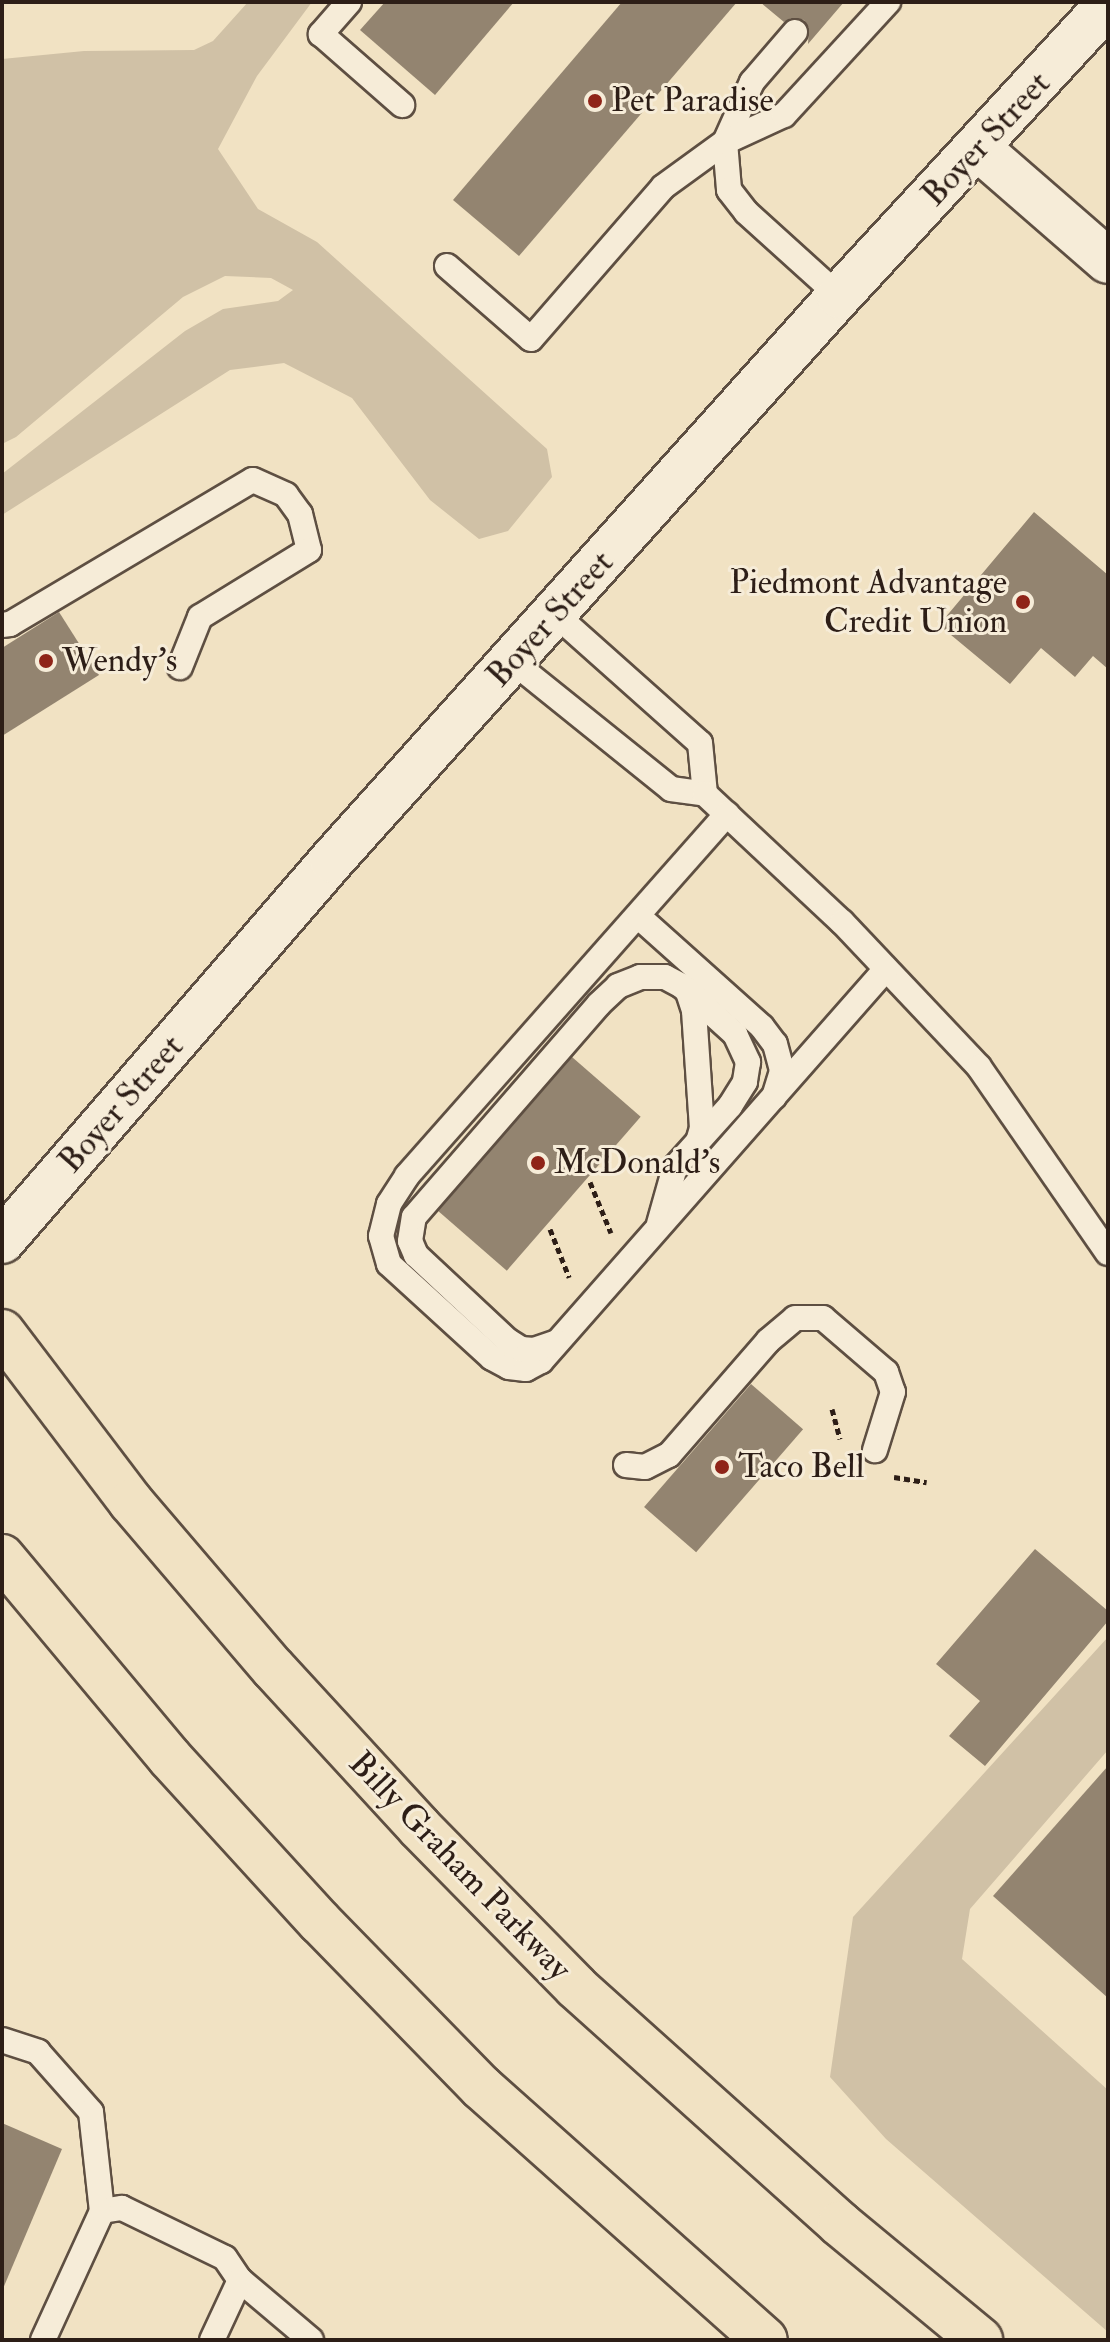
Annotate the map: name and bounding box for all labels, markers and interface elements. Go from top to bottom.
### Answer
street label: Boyer Street [913,63,1059,215]
place label: Pet Paradise [611,81,774,121]
marker: Pet Paradise [586,92,604,110]
street label: Boyer Street [478,542,622,696]
place label: Piedmont Advantage Credit Union [729,562,1007,642]
marker: Piedmont Advantage Credit Union [1014,593,1032,611]
place label: Wendy's [62,641,177,681]
marker: Wendy's [37,652,55,670]
street label: Boyer Street [50,1027,192,1181]
place label: McDonald's [554,1143,720,1183]
marker: McDonald's [529,1154,547,1172]
place label: Taco Bell [738,1447,864,1487]
marker: Taco Bell [713,1458,731,1476]
street label: Billy Graham Parkway [340,1743,580,1989]

